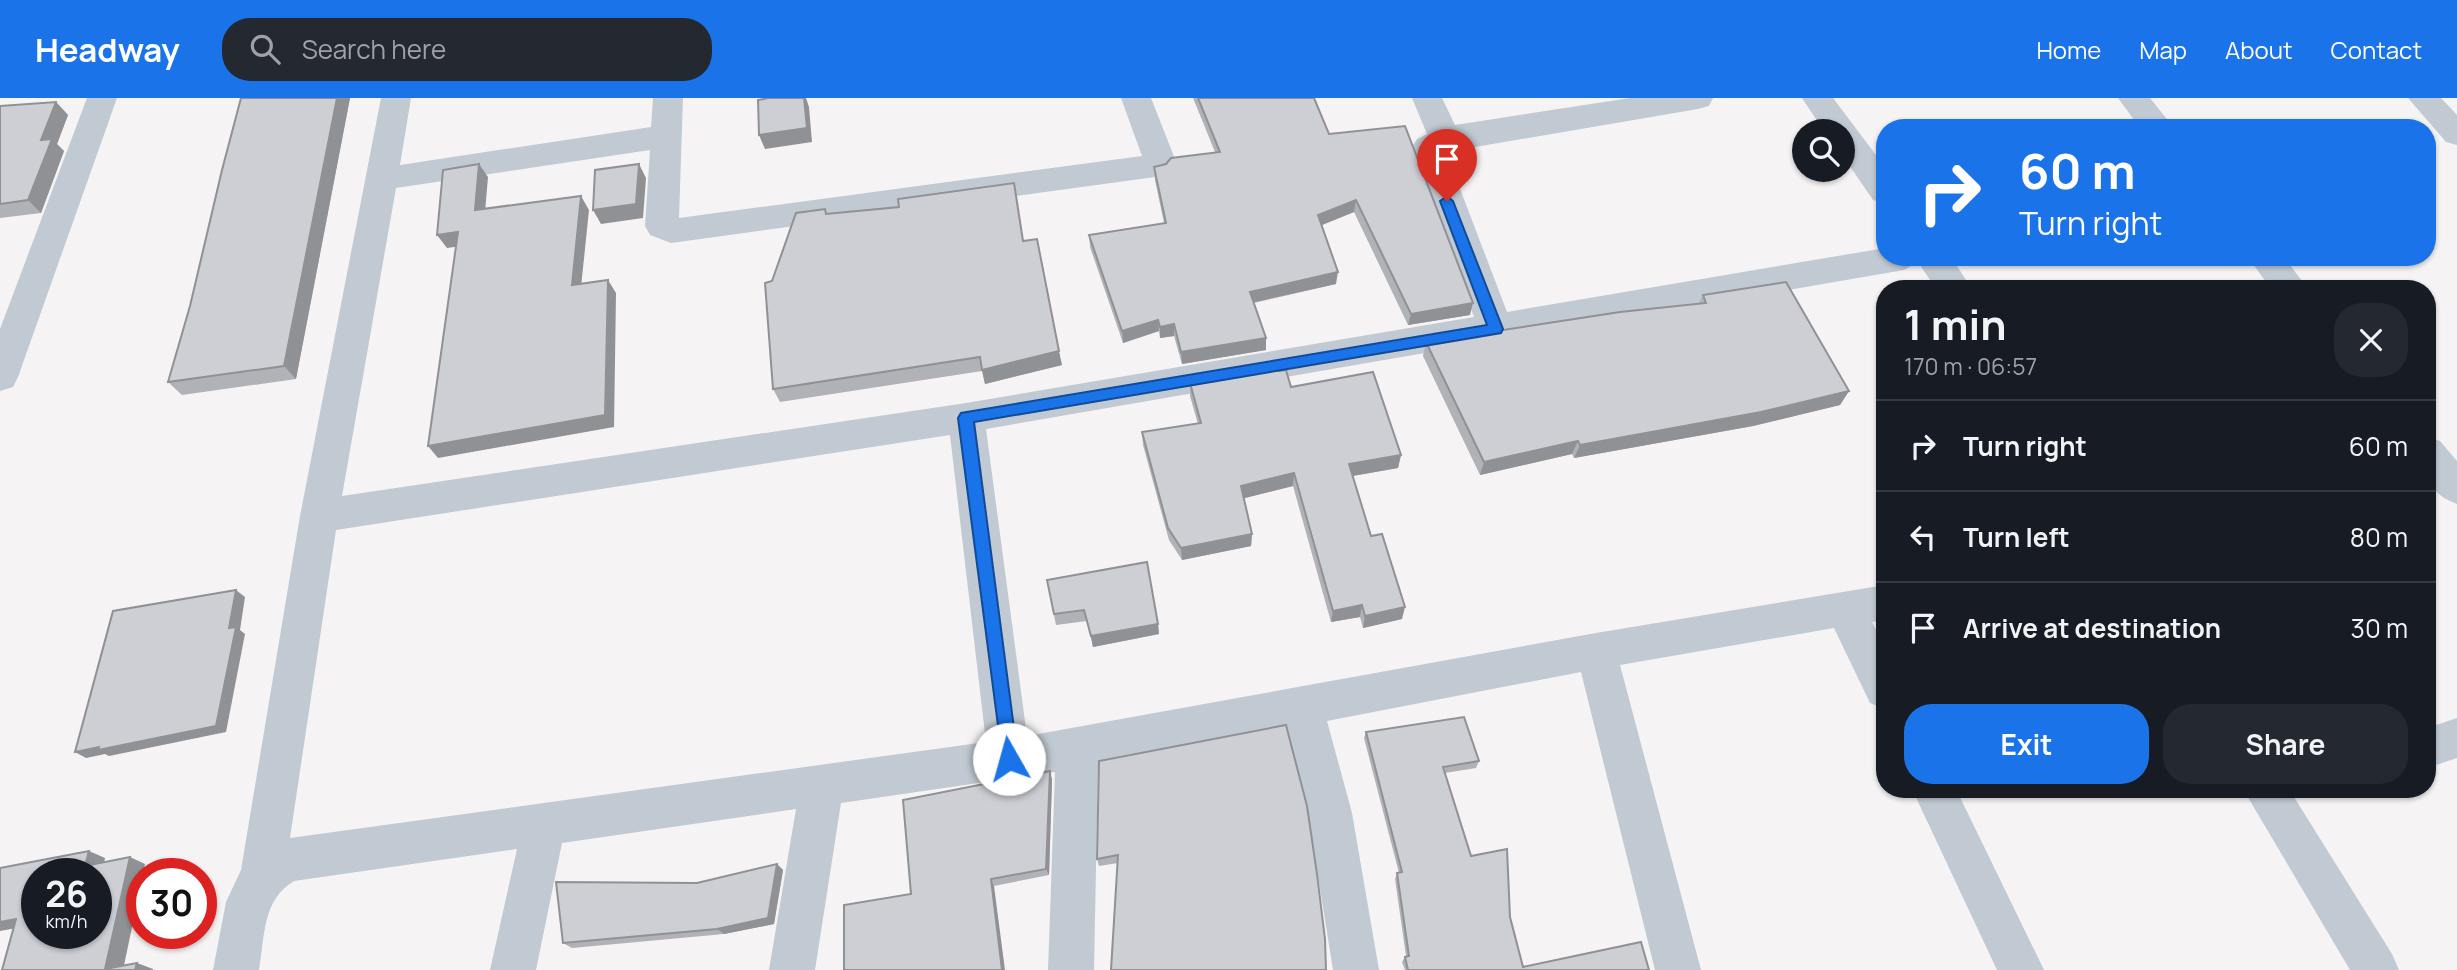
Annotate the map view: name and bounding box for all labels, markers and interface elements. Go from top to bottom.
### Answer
search box [222,18,712,81]
text: Headway [35,27,180,72]
icon: search [246,30,284,68]
text: Search here [302,31,446,67]
text: Home [2036,33,2101,66]
text: Map [2139,33,2187,66]
text: About [2225,33,2293,66]
text: Contact [2331,33,2422,66]
map controls [1792,119,1855,182]
button: search [1792,119,1855,182]
pin [1417,129,1477,201]
text: 60 m [2019,137,2136,204]
icon: arrive [1428,140,1466,178]
icon: right [1904,147,1995,238]
text: Turn right [2019,201,2162,245]
text: 1 min [1904,295,2007,353]
button: close [2334,303,2408,377]
text: 170 m · 06:57 [1904,350,2037,382]
icon: right [1904,427,1942,465]
text: Turn right [1963,428,2087,464]
text: 60 m [2349,428,2408,464]
icon: left [1904,518,1942,556]
text: Turn left [1963,519,2070,555]
text: 80 m [2350,519,2408,555]
icon: arrive [1904,609,1942,647]
text: Arrive at destination [1963,610,2221,646]
text: 30 m [2351,610,2408,646]
button: Exit [1904,704,2149,784]
button: Share [2163,704,2408,784]
position arrow [972,722,1046,796]
speed limit sign: 30 [126,858,217,949]
text: 26 [45,870,88,918]
text: km/h [46,909,87,933]

